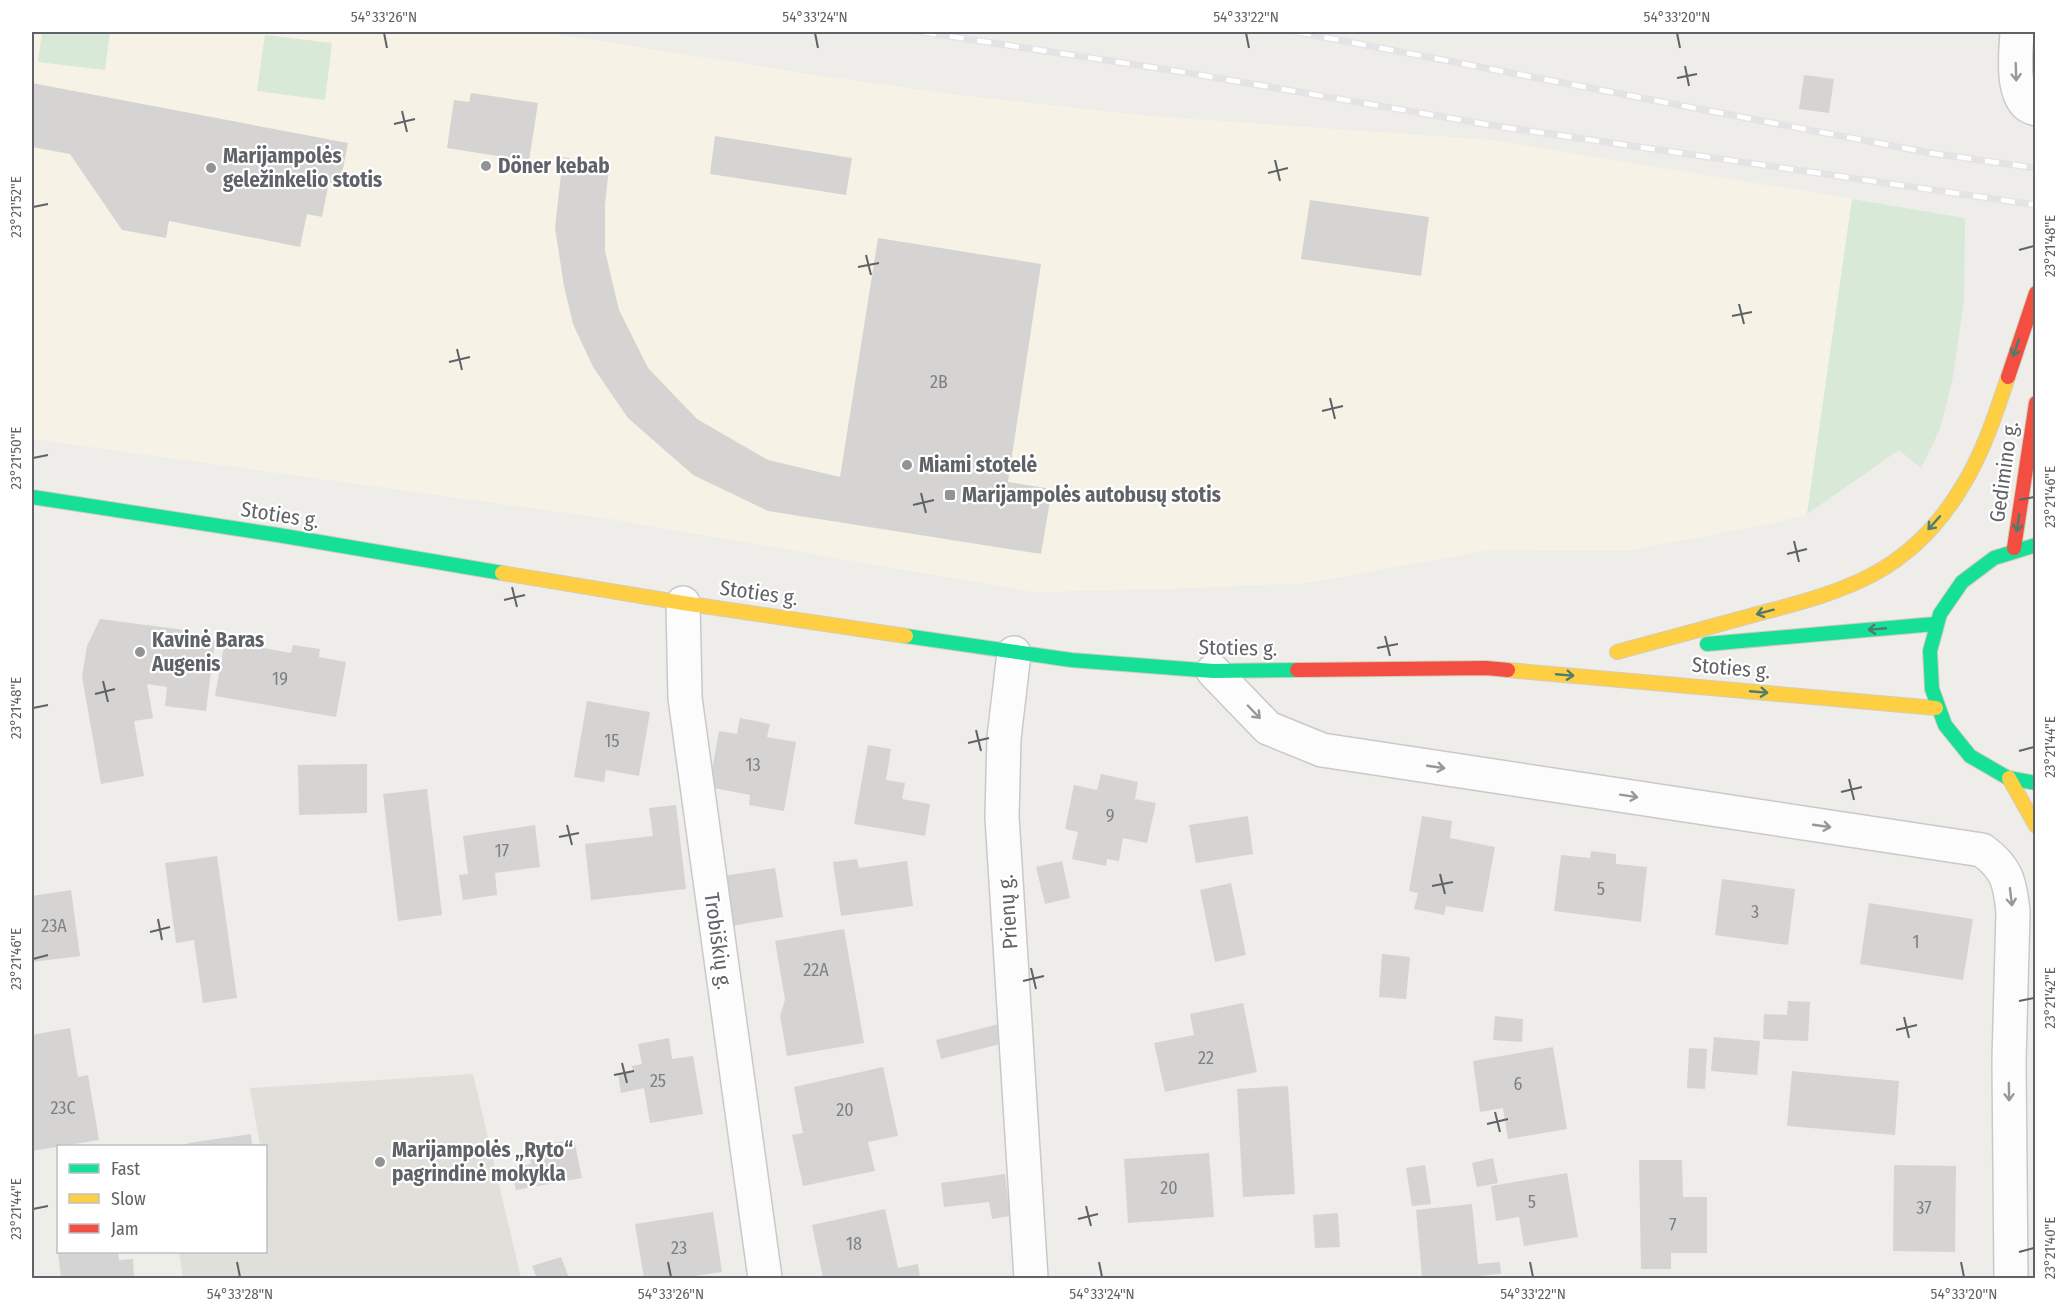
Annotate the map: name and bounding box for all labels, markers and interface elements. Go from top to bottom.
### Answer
text: 54°33'26"N [351,8,417,26]
text: 54°33'24"N [782,8,848,26]
text: 54°33'22"N [1213,8,1279,26]
text: 54°33'20"N [1644,8,1710,26]
one-way arrow [2011,61,2022,81]
place label: Marijampolės geležinkelio stotis [223,143,382,193]
place label: Döner kebab [498,153,610,179]
marker: Döner kebab [479,159,493,173]
marker: Marijampolės geležinkelio stotis [204,161,218,175]
text: 23°21'52"E [7,176,25,238]
text: 23°21'48"E [2041,215,2059,277]
one-way arrow [2010,338,2021,357]
house number: 2B [930,371,948,393]
street label: Gedimino g. [1984,420,2024,524]
text: 23°21'50"E [7,427,25,489]
place label: Miami stotelė [919,452,1038,478]
marker: Miami stotelė [900,458,914,472]
text: 23°21'46"E [2041,466,2059,528]
place label: Marijampolės autobusų stotis [962,482,1221,508]
marker: Marijampolės autobusų stotis [943,488,957,502]
street label: Stoties g. [239,496,321,534]
one-way arrow [2013,513,2024,532]
one-way arrow [1927,515,1941,530]
street label: Stoties g. [718,575,800,611]
one-way arrow [1756,607,1775,619]
one-way arrow [1867,624,1887,635]
place label: Kavinė Baras Augenis [151,627,264,677]
street label: Stoties g. [1198,634,1278,662]
marker: Kavinė Baras Augenis [133,645,147,659]
street label: Stoties g. [1691,652,1771,684]
house number: 19 [272,668,288,690]
one-way arrow [1554,670,1574,681]
text: 23°21'48"E [7,677,25,739]
one-way arrow [1749,687,1769,698]
one-way arrow [1246,705,1261,720]
text: 23°21'44"E [2041,716,2059,778]
house number: 15 [604,730,620,752]
house number: 13 [745,754,761,776]
one-way arrow [1426,761,1446,772]
one-way arrow [1619,790,1639,801]
house number: 9 [1106,805,1114,827]
one-way arrow [1812,820,1831,831]
house number: 17 [495,840,509,862]
street label: Prienų g. [992,874,1024,950]
house number: 5 [1597,878,1605,900]
one-way arrow [2006,887,2017,907]
street label: Trobiškių g. [698,891,738,991]
house number: 3 [1751,901,1759,923]
house number: 23A [41,915,67,937]
text: 23°21'46"E [7,928,25,990]
house number: 1 [1912,931,1920,953]
house number: 22A [803,959,829,981]
text: 23°21'42"E [2041,967,2059,1029]
house number: 22 [1198,1047,1214,1069]
house number: 25 [650,1070,666,1092]
house number: 6 [1514,1073,1523,1095]
one-way arrow [2003,1082,2015,1102]
house number: 23C [50,1097,76,1119]
house number: 20 [836,1099,854,1121]
place label: Marijampolės „Ryto“ pagrindinė mokykla [392,1137,573,1187]
legend [57,1145,267,1253]
marker: Marijampolės „Ryto“ pagrindinė mokykla [373,1155,387,1169]
text: Fast [111,1158,140,1180]
house number: 20 [1160,1177,1178,1199]
text: 23°21'44"E [7,1178,25,1240]
text: Slow [111,1188,146,1210]
house number: 5 [1528,1191,1536,1213]
house number: 37 [1916,1197,1932,1219]
house number: 7 [1669,1214,1677,1236]
text: 23°21'40"E [2041,1217,2059,1279]
text: Jam [111,1218,139,1240]
house number: 18 [846,1233,862,1255]
house number: 23 [671,1237,687,1259]
text: 54°33'28"N [207,1285,273,1303]
text: 54°33'26"N [638,1285,704,1303]
text: 54°33'24"N [1069,1285,1135,1303]
text: 54°33'22"N [1500,1285,1566,1303]
text: 54°33'20"N [1931,1285,1997,1303]

